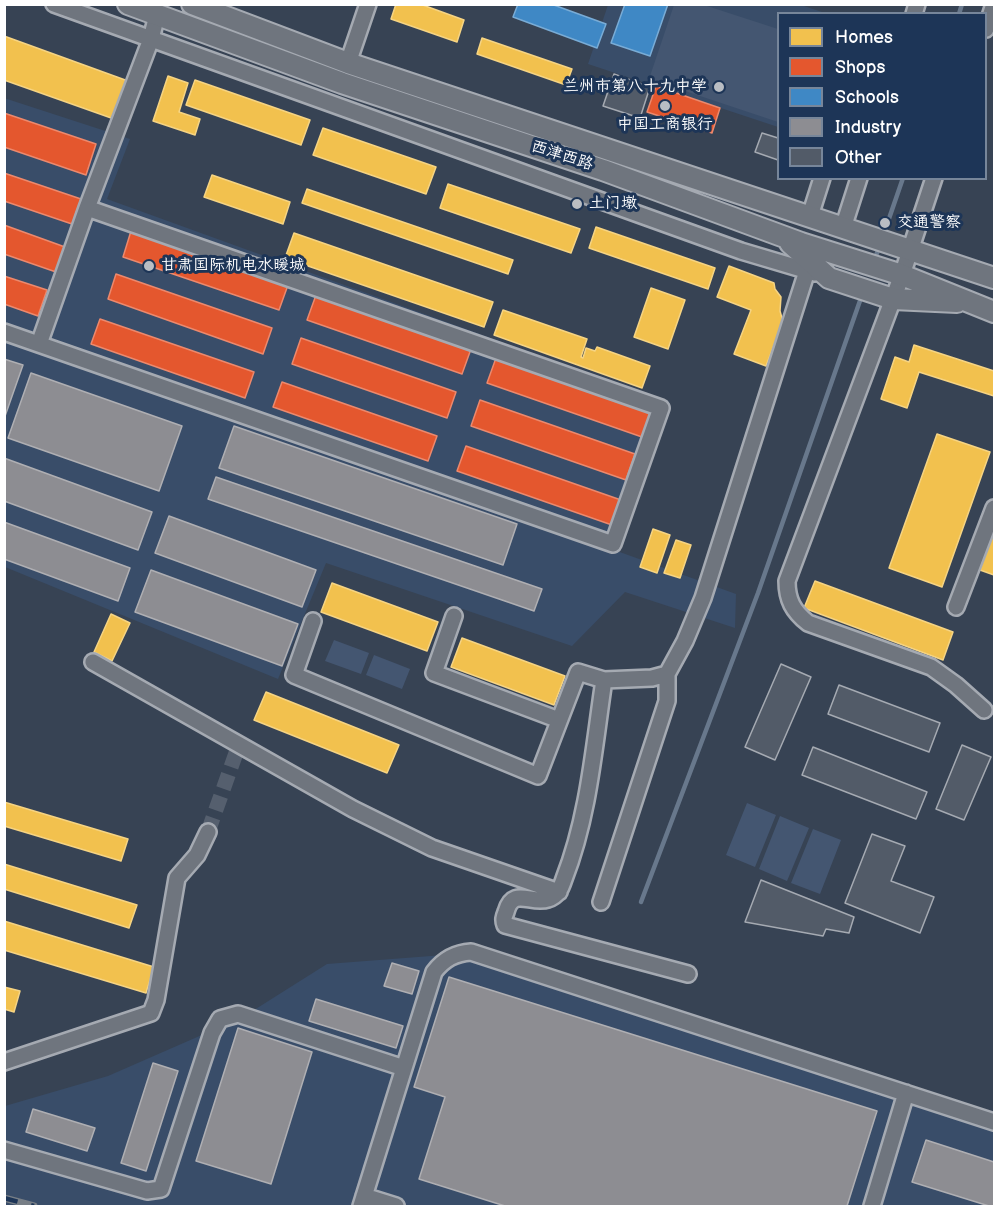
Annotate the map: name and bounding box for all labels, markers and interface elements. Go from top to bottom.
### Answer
legend [777,12,987,180]
text: Homes [835,27,893,48]
text: Shops [835,57,885,78]
place label: 兰州市第八十九中学 [563,77,707,97]
marker: 兰州市第八十九中学 [712,80,726,94]
text: Schools [835,87,899,108]
marker: 中国工商银行 [658,99,672,113]
place label: 中国工商银行 [617,115,713,135]
text: Industry [835,117,901,138]
street label: 西津西路 [529,137,595,175]
text: Other [835,147,881,168]
place label: 土门墩 [589,194,637,214]
marker: 土门墩 [570,197,584,211]
place label: 交通警察 [897,213,961,233]
marker: 交通警察 [878,216,892,230]
place label: 甘肃国际机电水暖城 [161,256,305,276]
marker: 甘肃国际机电水暖城 [142,259,156,273]

